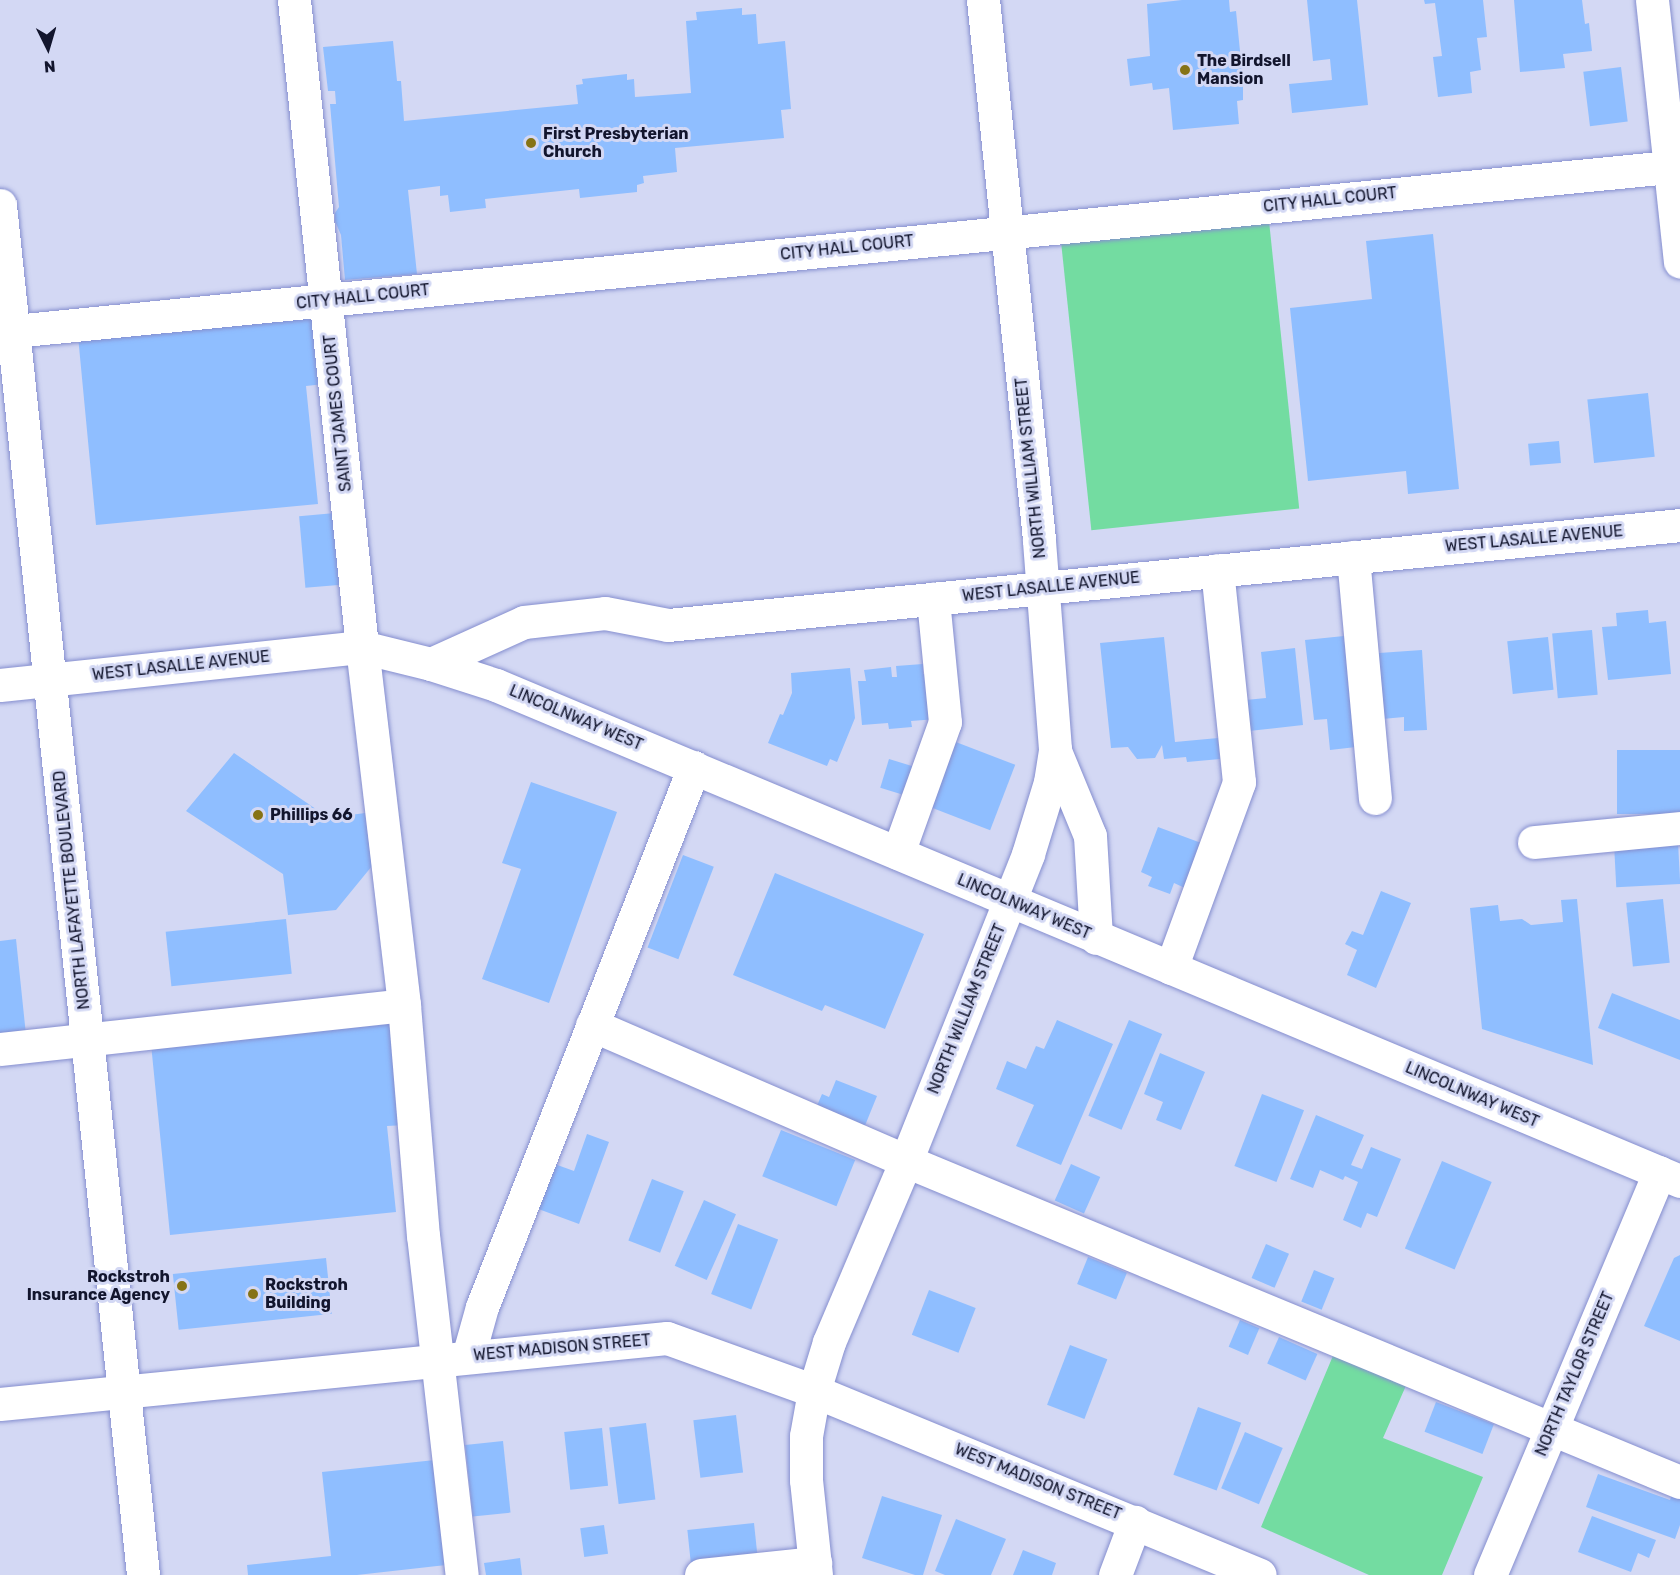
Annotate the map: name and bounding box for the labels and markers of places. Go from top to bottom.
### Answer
place label: The Birdsell Mansion [1197,51,1291,89]
marker: The Birdsell Mansion [1178,63,1192,77]
place label: First Presbyterian Church [543,124,689,162]
marker: First Presbyterian Church [524,136,538,150]
place label: Phillips 66 [270,805,353,825]
marker: Phillips 66 [251,808,265,822]
place label: Rockstroh Insurance Agency [26,1267,170,1305]
place label: Rockstroh Building [265,1275,348,1313]
marker: Rockstroh Insurance Agency [175,1279,189,1293]
marker: Rockstroh Building [246,1287,260,1301]

